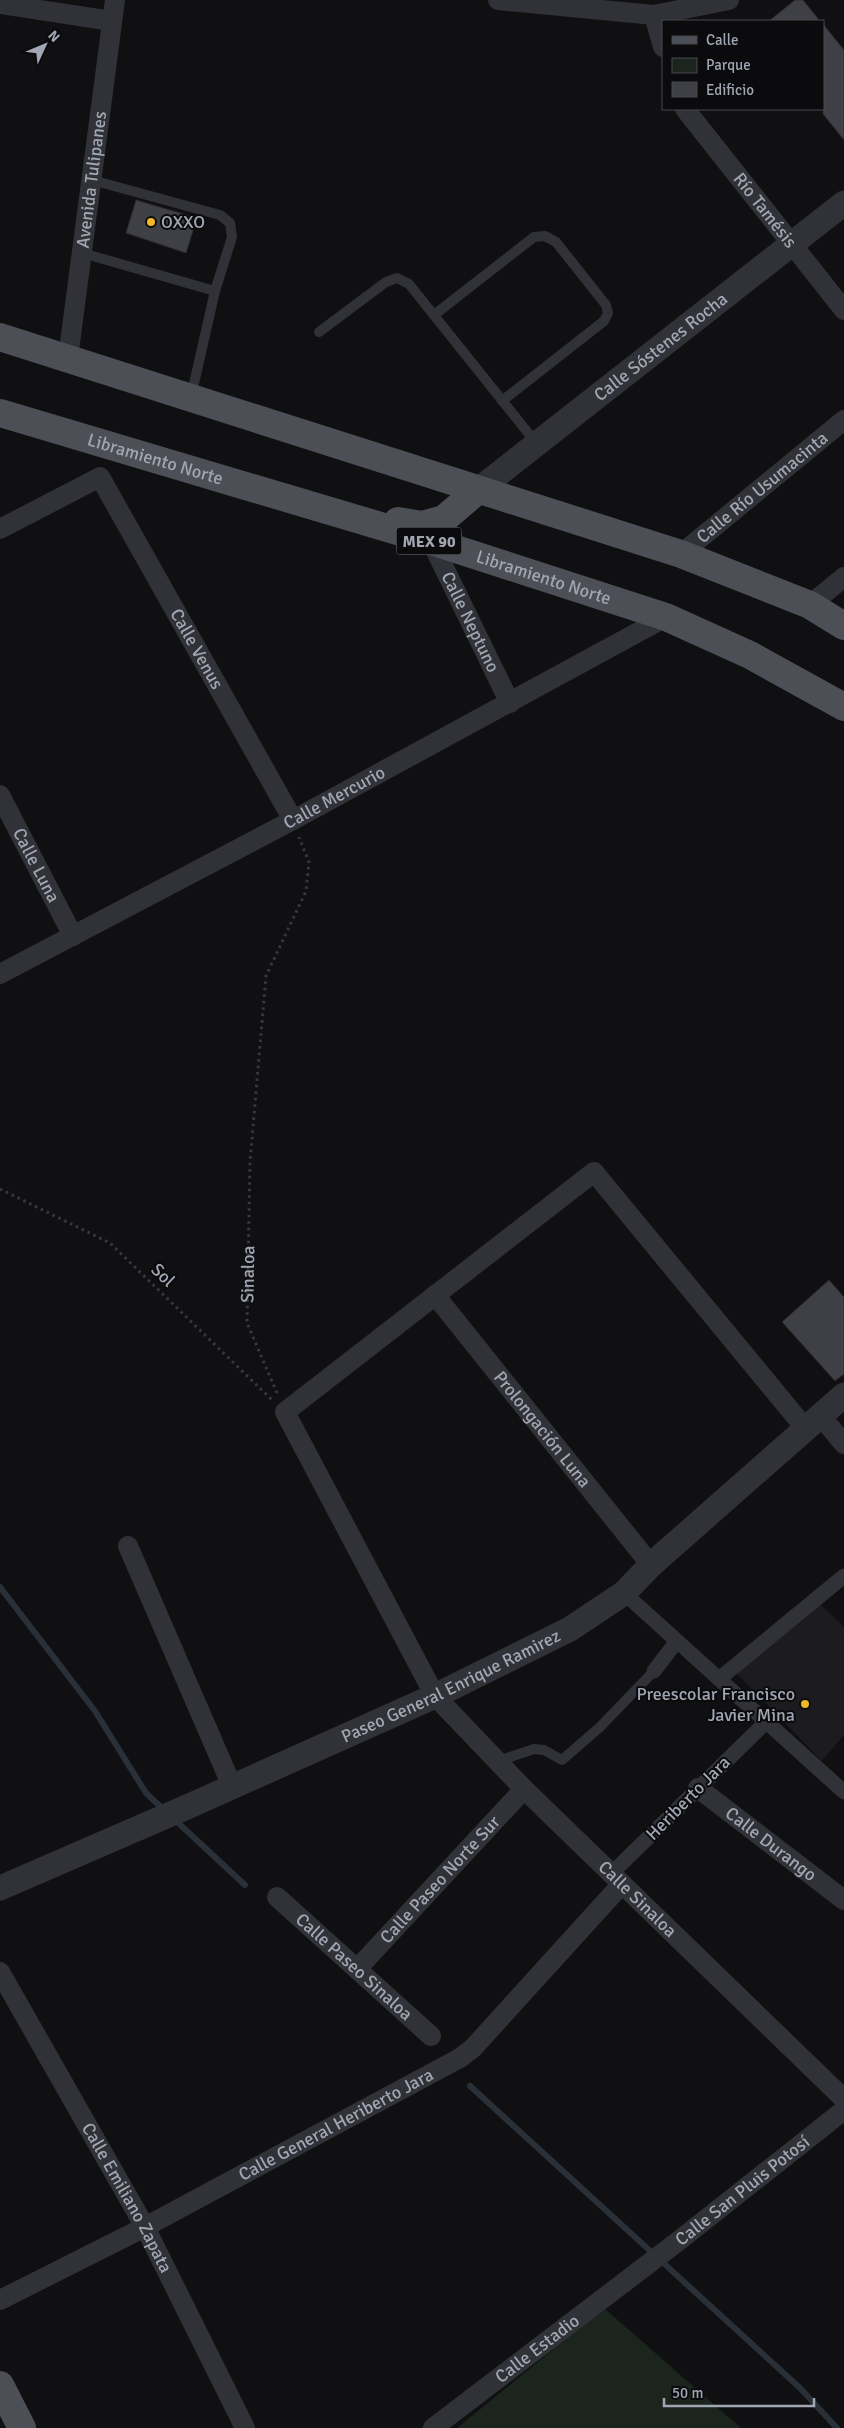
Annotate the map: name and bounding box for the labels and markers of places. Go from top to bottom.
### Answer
place label: OXXO [161,211,205,233]
marker: OXXO [145,216,157,228]
place label: Preescolar Francisco Javier Mina [637,1683,795,1726]
marker: Preescolar Francisco Javier Mina [799,1698,811,1710]

